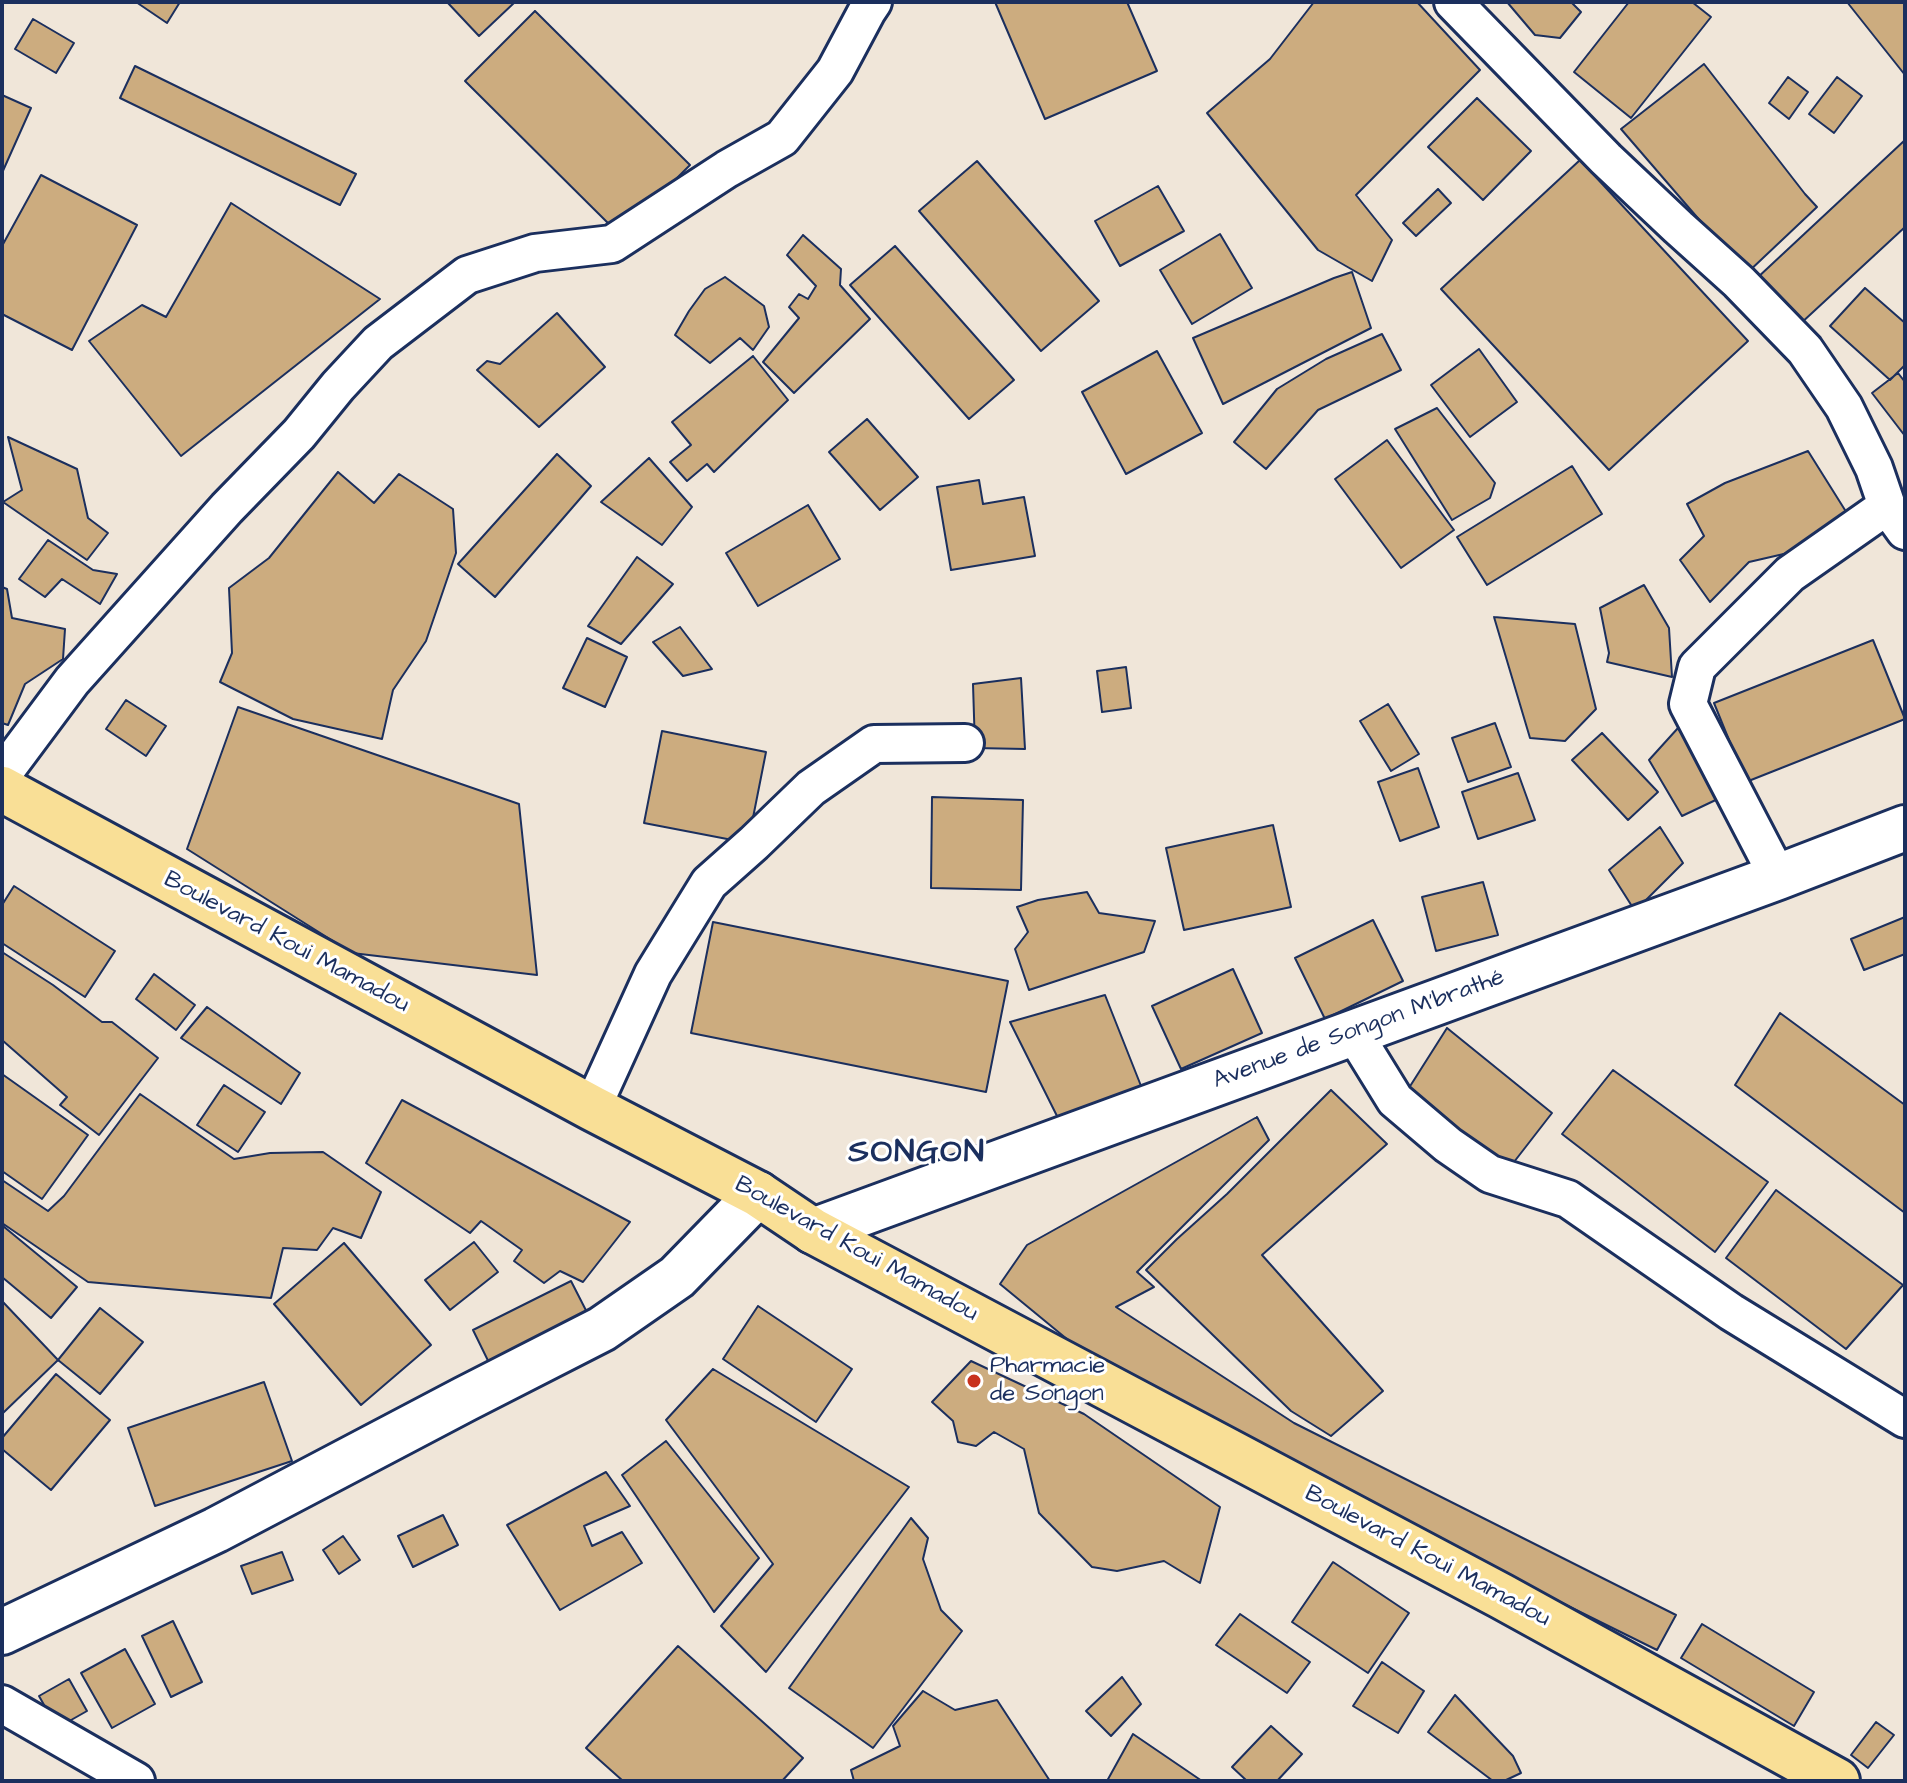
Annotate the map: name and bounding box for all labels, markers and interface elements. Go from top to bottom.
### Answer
street label: Boulevard Koui Mamadou [158,866,414,1020]
street label: Avenue de Songon M'brathé [1209,964,1509,1096]
district label: SONGON [848,1135,986,1173]
street label: Boulevard Koui Mamadou [729,1171,983,1329]
place label: Pharmacie de Songon [990,1353,1105,1409]
marker: Pharmacie de Songon [965,1372,983,1390]
street label: Boulevard Koui Mamadou [1299,1480,1555,1634]

